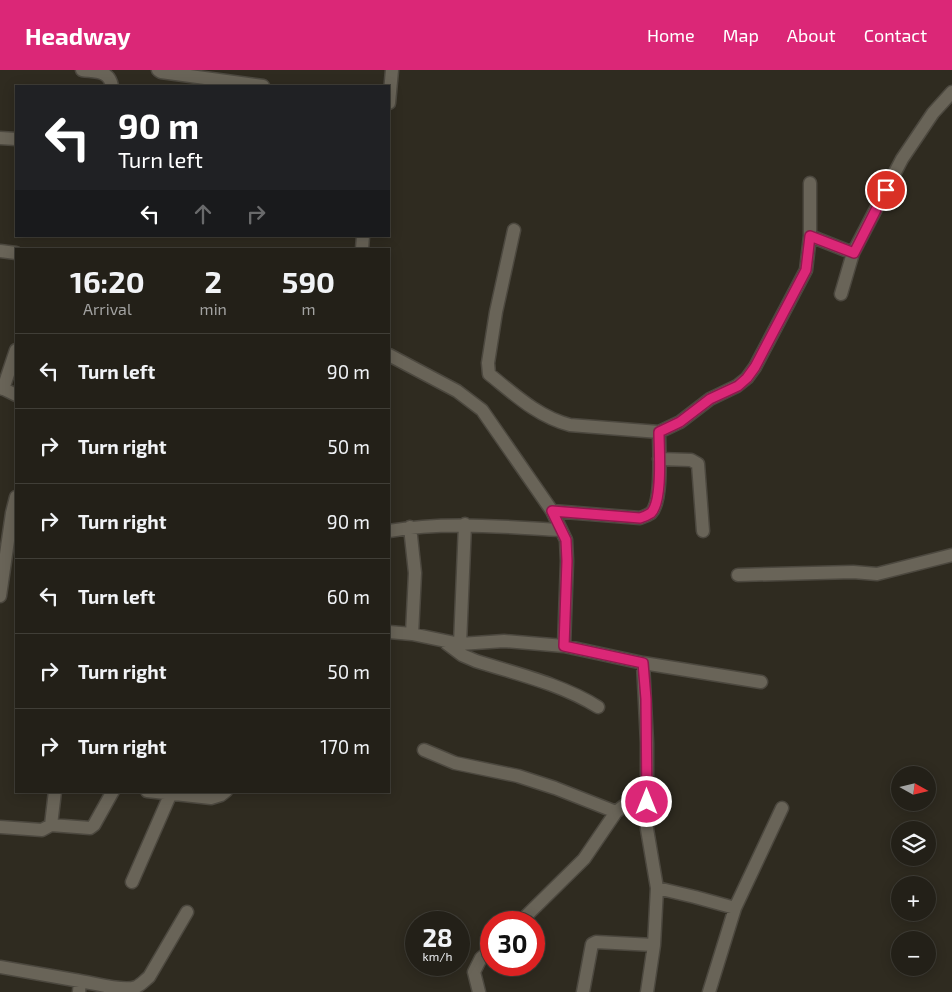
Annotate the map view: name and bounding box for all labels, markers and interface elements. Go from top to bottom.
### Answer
text: Headway [25,21,131,50]
text: Home [647,24,695,46]
text: Map [723,24,759,46]
text: About [787,24,836,46]
text: Contact [864,24,927,46]
text: 90 m [118,104,199,146]
icon: left [35,105,100,170]
text: Turn left [118,146,203,172]
pin [865,169,907,211]
icon: arrive [872,176,900,204]
icon: left [136,200,164,228]
icon: ahead [189,200,217,228]
icon: right [242,200,270,228]
text: 16:20 [70,263,145,299]
text: 2 [205,263,222,299]
text: 590 [282,263,335,299]
text: Arrival [83,299,132,318]
text: min [200,299,227,318]
text: m [301,299,315,318]
icon: left [35,357,63,385]
text: Turn left [78,360,155,383]
text: 90 m [327,360,370,383]
icon: right [35,432,63,460]
text: Turn right [78,435,166,458]
text: 50 m [327,435,370,458]
icon: right [35,507,63,535]
text: Turn right [78,510,166,533]
text: 90 m [327,510,370,533]
icon: left [35,582,63,610]
text: Turn left [78,585,155,608]
text: 60 m [327,585,370,608]
icon: right [35,657,63,685]
text: Turn right [78,660,166,683]
text: 50 m [327,660,370,683]
icon: right [35,732,63,760]
text: Turn right [78,735,166,758]
text: 170 m [320,735,370,758]
north arrow [891,766,936,811]
map controls [891,766,936,976]
position arrow [620,775,672,827]
button: layers [891,821,936,866]
button: + [891,876,936,921]
speed limit sign: 30 [480,911,545,976]
text: 28 [422,922,453,952]
button: − [891,931,936,976]
text: km/h [423,949,452,963]

